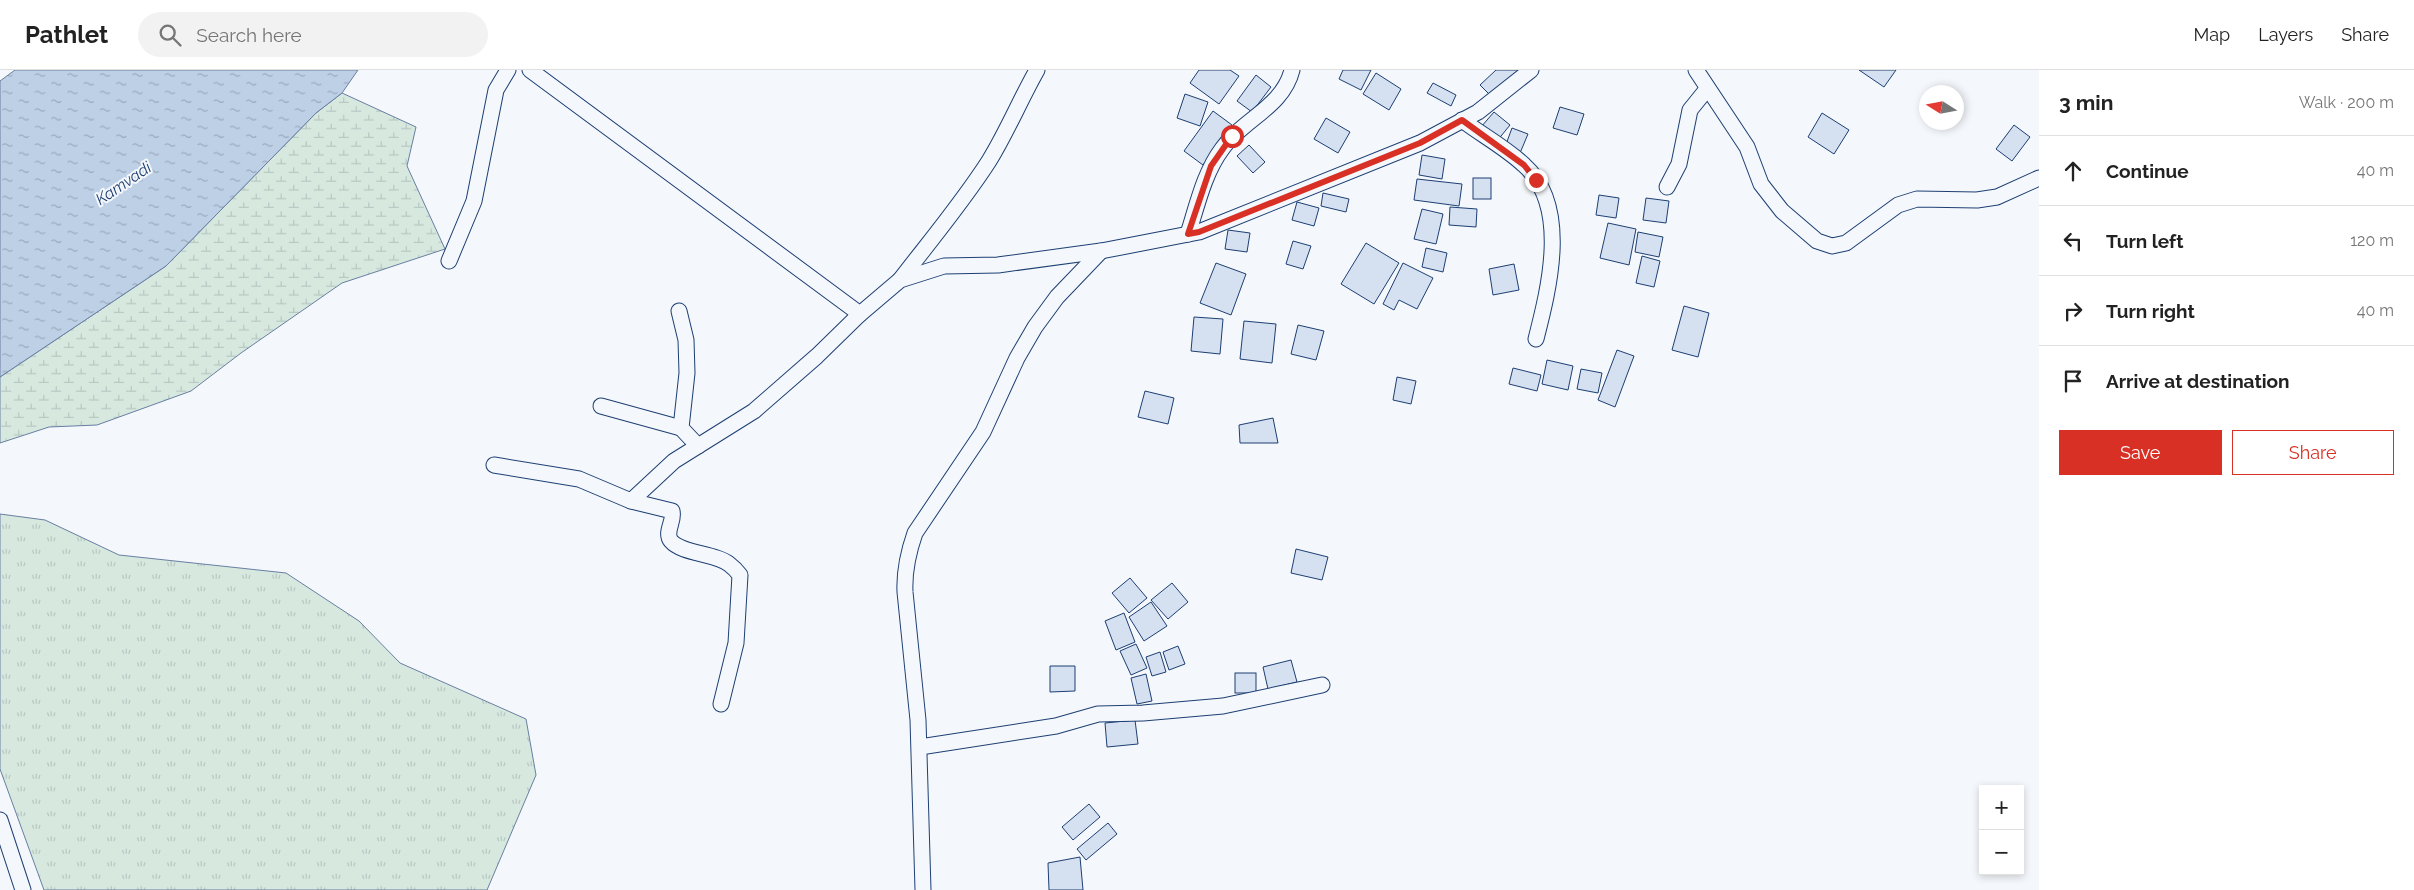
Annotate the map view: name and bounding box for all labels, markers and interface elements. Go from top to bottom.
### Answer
search box [138,12,488,57]
text: Pathlet [25,20,108,49]
icon: search [156,21,184,49]
text: Search here [196,24,302,46]
text: Map [2194,24,2230,45]
text: Layers [2258,24,2313,45]
text: Share [2341,24,2389,45]
north arrow [1919,85,1964,130]
text: 3 min [2059,90,2113,115]
text: Walk · 200 m [2299,93,2394,112]
route start [1221,125,1244,148]
icon: ahead [2059,157,2087,185]
water label: Kamvadi [92,158,155,209]
text: Continue [2106,160,2189,182]
text: 40 m [2357,161,2394,180]
route end [1525,169,1548,192]
icon: left [2059,227,2087,255]
text: Turn left [2106,230,2183,252]
text: 120 m [2350,231,2394,250]
icon: right [2059,297,2087,325]
text: Turn right [2106,300,2195,322]
text: 40 m [2357,301,2394,320]
icon: arrive [2059,367,2087,395]
text: Arrive at destination [2106,370,2290,392]
button: Save [2059,430,2222,475]
button: Share [2232,430,2394,475]
map controls [1979,785,2024,875]
button: + [1979,785,2024,830]
button: − [1979,830,2024,875]

